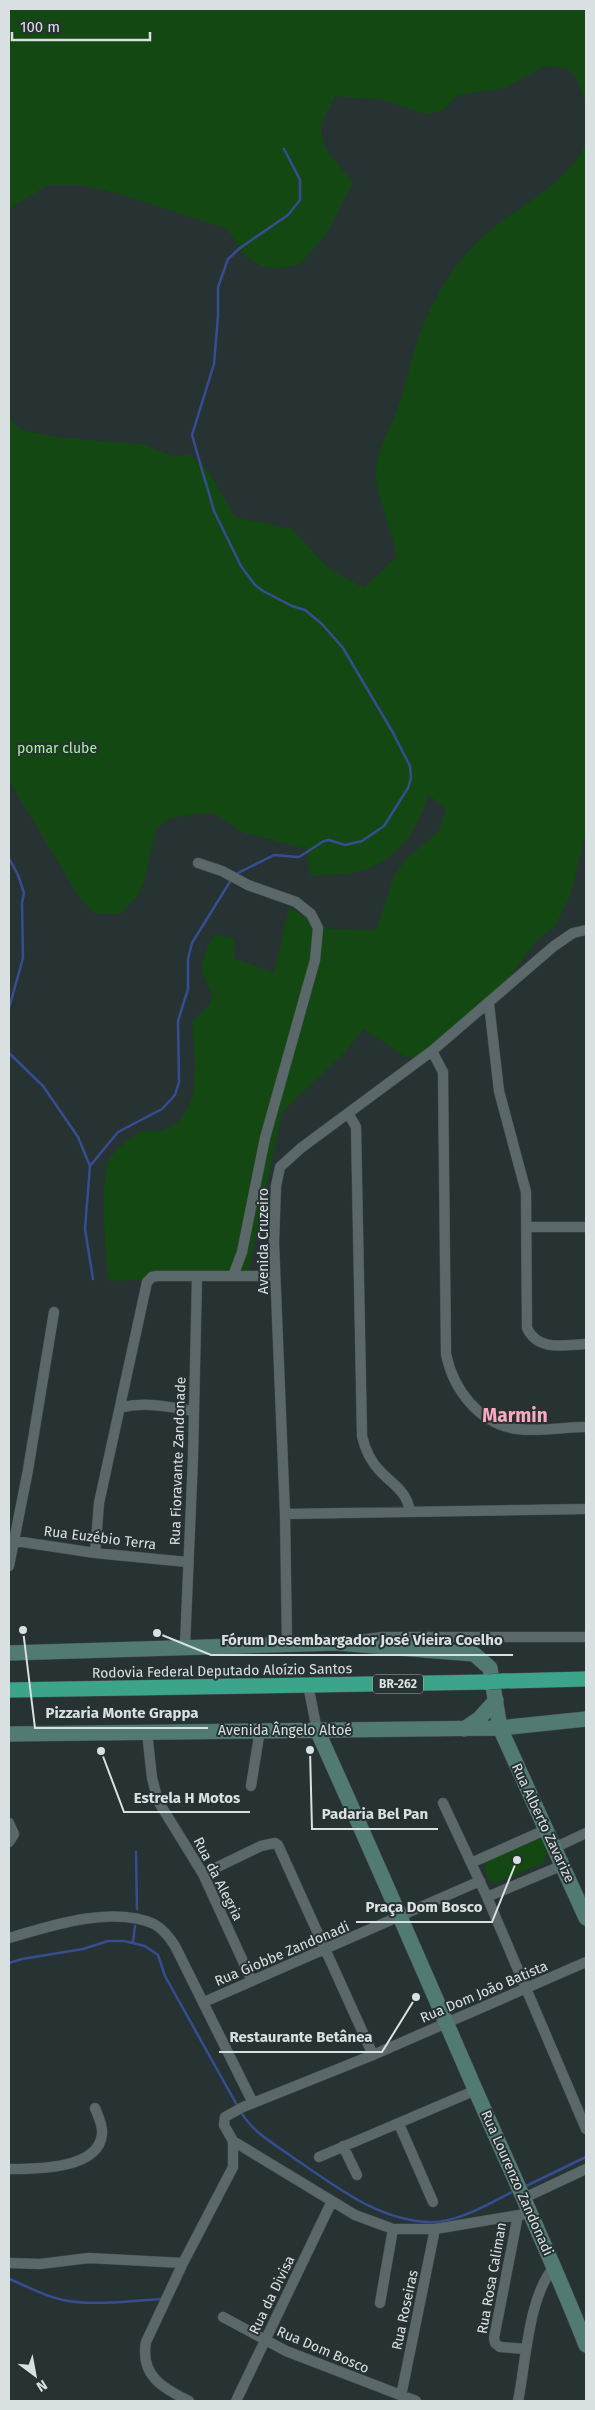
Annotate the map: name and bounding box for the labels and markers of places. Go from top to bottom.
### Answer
callout: Fórum Desembargador José Vieira Coelho [211,1625,513,1655]
callout: Pizzaria Monte Grappa [35,1698,208,1728]
callout: Estrela H Motos [124,1782,250,1812]
callout: Padaria Bel Pan [312,1799,438,1829]
callout: Praça Dom Bosco [356,1892,492,1922]
callout: Restaurante Betânea [219,2022,382,2052]

